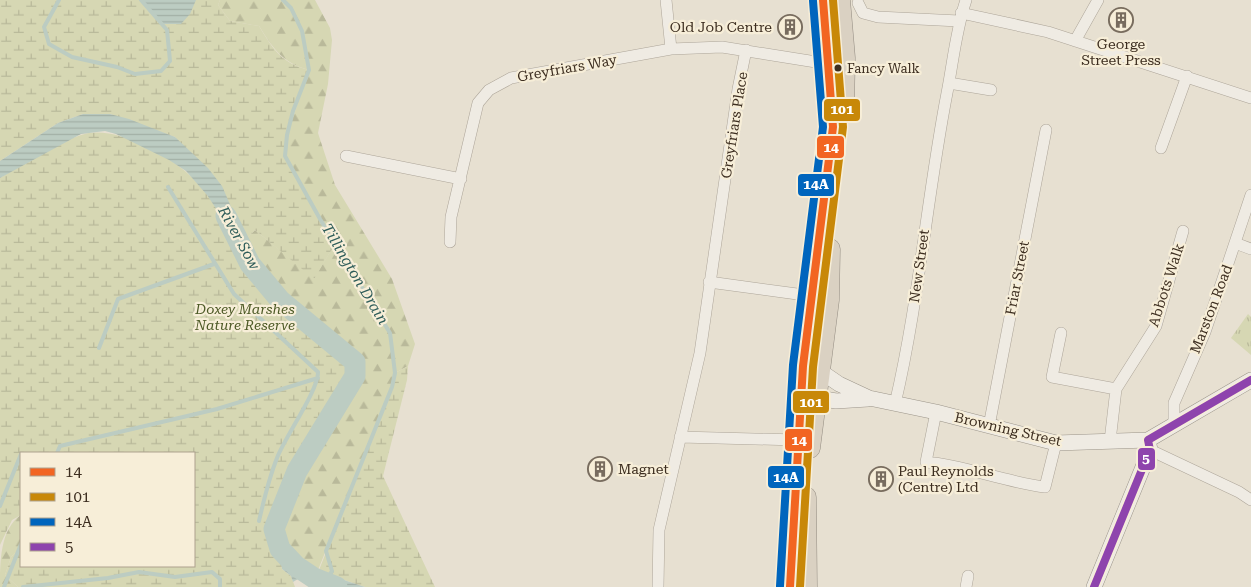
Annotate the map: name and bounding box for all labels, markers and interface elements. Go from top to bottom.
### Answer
building icon: George Street Press [1108,7,1134,33]
building icon: Old Job Centre [777,14,803,40]
place label: Old Job Centre [670,19,772,35]
place label: George Street Press [1081,36,1161,68]
street label: Greyfriars Way [516,51,619,85]
place label: Fancy Walk [847,61,920,76]
marker: Fancy Walk [833,63,843,73]
street label: Greyfriars Place [718,70,750,179]
line badge: 101 [823,98,861,122]
text: 101 [830,101,854,117]
line badge: 14 [816,135,845,159]
text: 14 [823,139,839,155]
line badge: 14A [797,173,835,197]
text: 14A [803,176,829,192]
water label: River Sow [214,202,264,273]
water label: Tillington Drain [318,220,392,328]
street label: New Street [906,228,932,304]
street label: Friar Street [1002,239,1032,317]
street label: Abbots Walk [1145,241,1187,329]
street label: Marston Road [1187,262,1235,356]
park label: Doxey Marshes Nature Reserve [194,301,295,333]
line badge: 101 [792,390,830,414]
text: 101 [799,394,823,410]
street label: Browning Street [953,409,1063,449]
line badge: 14 [784,428,813,452]
text: 14 [791,432,807,448]
line badge: 5 [1137,447,1156,471]
text: 5 [1142,450,1150,466]
legend [20,452,195,567]
building icon: Magnet [587,456,613,482]
place label: Magnet [618,461,669,477]
text: 14 [65,463,82,481]
place label: Paul Reynolds (Centre) Ltd [898,463,994,495]
line badge: 14A [767,465,805,489]
building icon: Paul Reynolds (Centre) Ltd [868,466,894,492]
text: 14A [773,469,799,485]
text: 101 [65,488,90,506]
text: 14A [65,513,93,531]
text: 5 [65,538,73,556]

